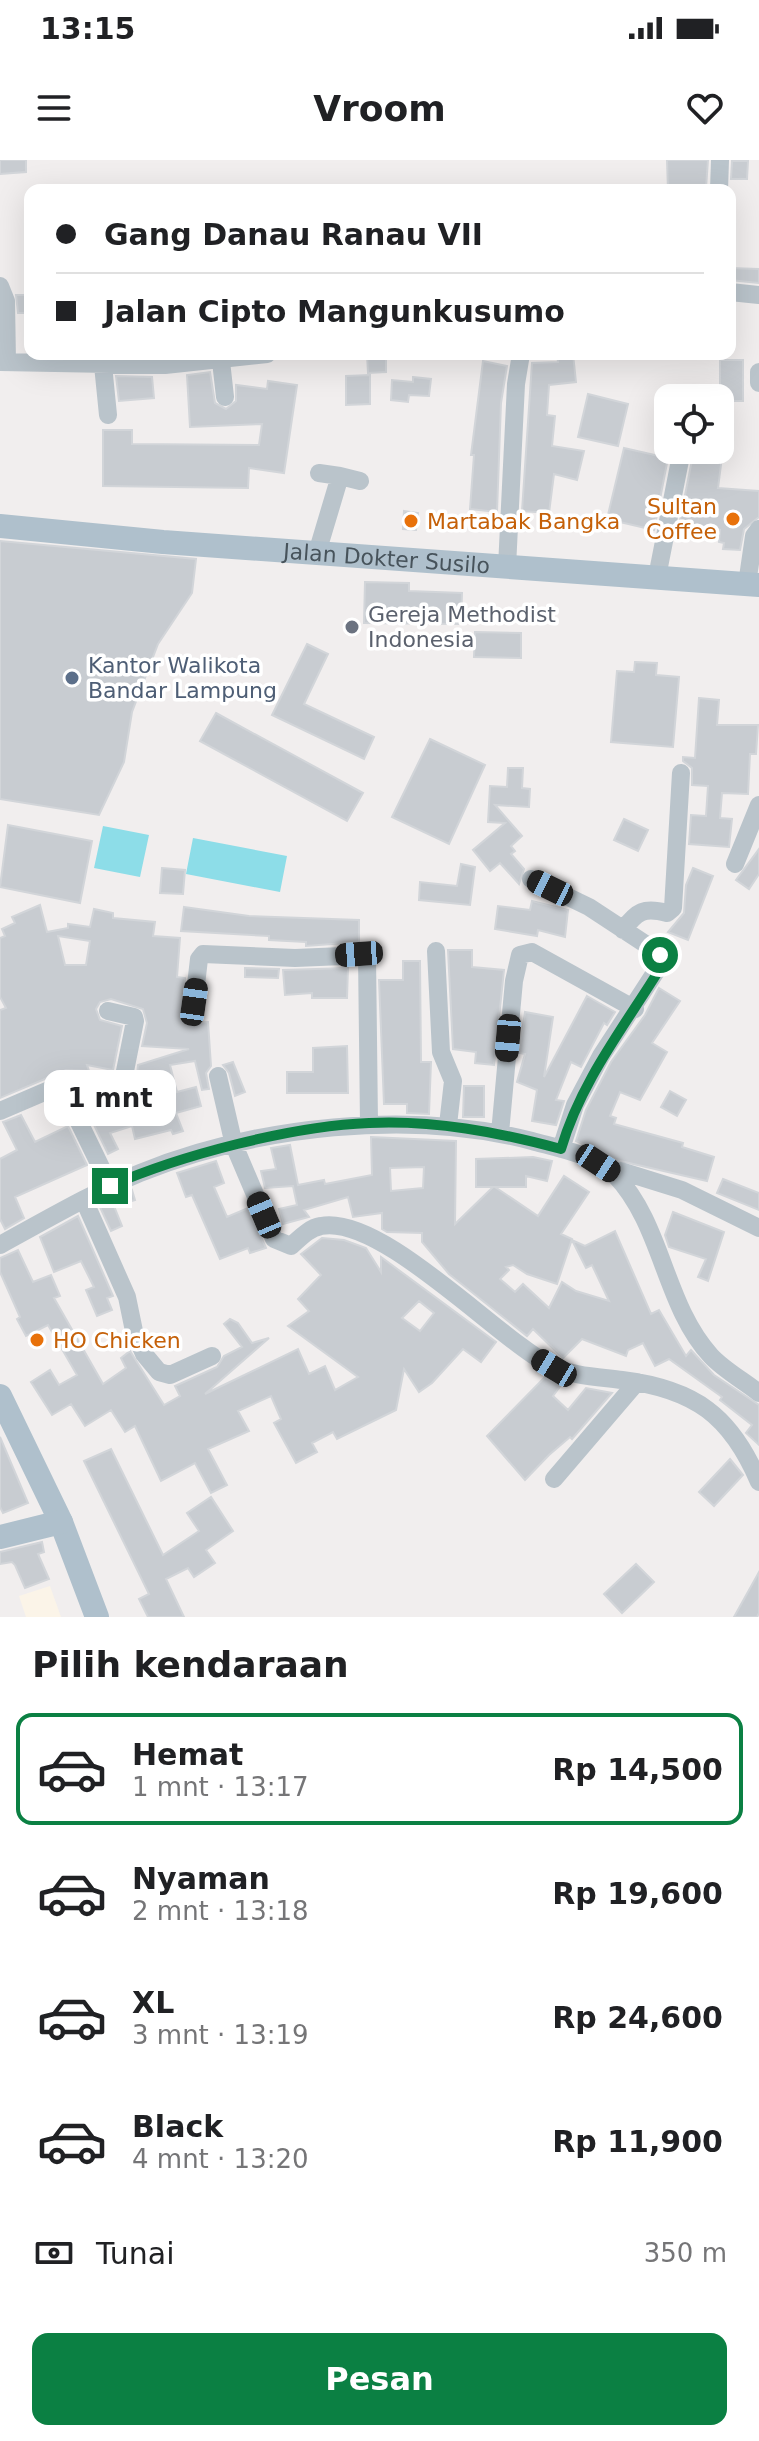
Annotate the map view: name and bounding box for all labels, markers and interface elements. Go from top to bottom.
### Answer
text: 13:15 [40,11,136,46]
icon: menu [32,86,76,130]
icon: heart [683,86,727,130]
text: Vroom [313,88,446,129]
text: Gang Danau Ranau VII [104,217,483,252]
text: Jalan Cipto Mangunkusumo [104,294,565,329]
map controls [654,384,734,464]
button: locate [654,384,734,464]
place label: Sultan Coffee [646,494,717,544]
place label: Martabak Bangka [427,509,620,534]
marker: Sultan Coffee [724,510,742,528]
marker: Martabak Bangka [402,512,420,530]
street label: Jalan Dokter Susilo [280,539,491,579]
place label: Gereja Methodist Indonesia [368,602,556,652]
marker: Gereja Methodist Indonesia [343,618,361,636]
place label: Kantor Walikota Bandar Lampung [88,653,277,703]
marker: Kantor Walikota Bandar Lampung [63,669,81,687]
car [523,867,577,909]
route start [642,937,678,973]
car [334,940,384,968]
car [179,977,209,1027]
car [494,1013,522,1063]
callout: 1 mnt [44,1070,176,1126]
text: 1 mnt [67,1083,153,1113]
car [571,1140,625,1186]
route end [92,1168,128,1204]
car [244,1188,284,1242]
place label: HO Chicken [53,1328,181,1353]
marker: HO Chicken [28,1331,46,1349]
car [527,1345,581,1391]
text: Pilih kendaraan [32,1644,349,1685]
icon: car [36,1733,108,1805]
text: Hemat [132,1737,243,1772]
text: Rp 14,500 [552,1752,723,1787]
text: 1 mnt · 13:17 [132,1772,309,1802]
icon: car [36,1857,108,1929]
text: Nyaman [132,1861,270,1896]
text: Rp 19,600 [552,1876,723,1911]
text: 2 mnt · 13:18 [132,1896,309,1926]
icon: car [36,1981,108,2053]
text: XL [132,1985,174,2020]
text: Rp 24,600 [552,2000,723,2035]
text: 3 mnt · 13:19 [132,2020,309,2050]
icon: car [36,2105,108,2177]
text: Black [132,2109,223,2144]
text: Rp 11,900 [552,2124,723,2159]
text: 4 mnt · 13:20 [132,2144,309,2174]
icon: cash [32,2231,76,2275]
text: Tunai [96,2236,175,2271]
text: 350 m [644,2238,727,2268]
button: Pesan [32,2333,727,2425]

